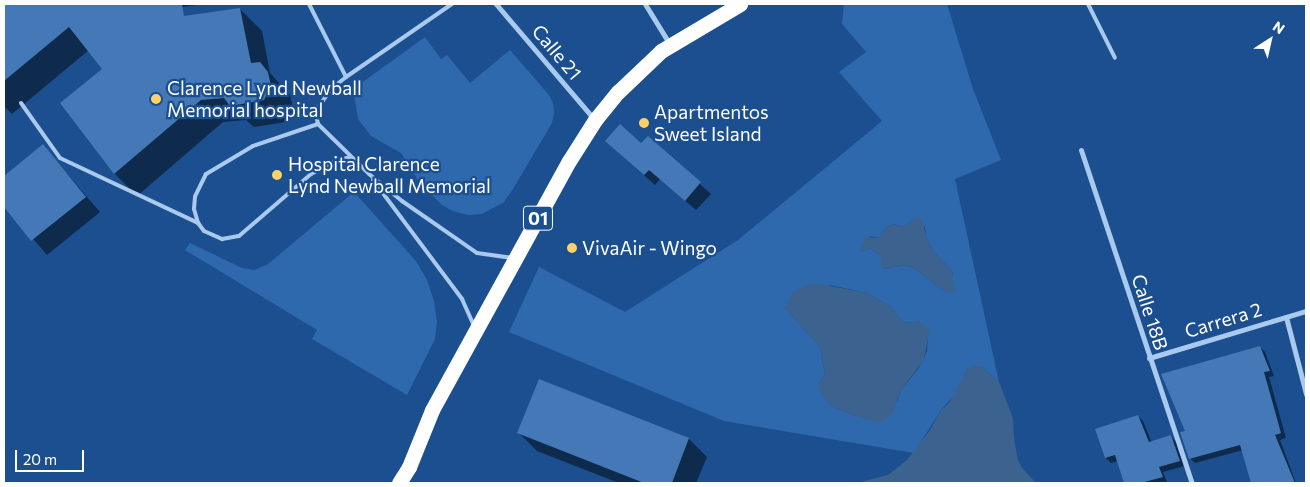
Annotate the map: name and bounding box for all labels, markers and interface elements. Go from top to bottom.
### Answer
north arrow [1245,15,1295,65]
text: N [1270,17,1288,37]
street label: Calle 21 [527,20,587,84]
place label: Clarence Lynd Newball Memorial hospital [167,77,362,121]
marker: Clarence Lynd Newball Memorial hospital [149,92,163,106]
place label: Apartmentos Sweet Island [654,101,769,145]
marker: Apartmentos Sweet Island [638,117,650,129]
place label: Hospital Clarence Lynd Newball Memorial [288,153,491,197]
marker: Hospital Clarence Lynd Newball Memorial [270,168,284,182]
road number: 01 [522,202,554,234]
place label: VivaAir - Wingo [582,237,717,259]
marker: VivaAir - Wingo [566,242,578,254]
street label: Calle 18B [1127,271,1173,353]
street label: Carrera 2 [1182,297,1264,343]
scale bar [18,440,86,472]
text: 20 m [23,450,57,468]

